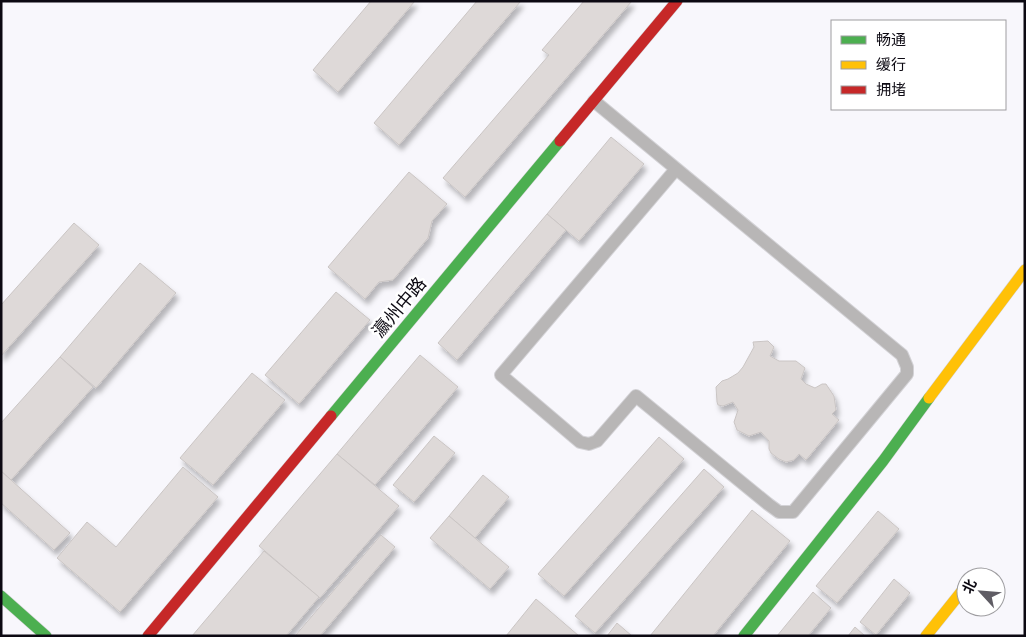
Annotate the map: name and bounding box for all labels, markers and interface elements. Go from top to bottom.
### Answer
legend [831,20,1006,110]
text: 畅通 [876,30,906,49]
text: 缓行 [876,55,906,74]
text: 拥堵 [876,80,906,99]
street label: 瀛州中路 [367,272,431,342]
north arrow [956,567,1006,617]
text: 北 [958,576,980,597]

